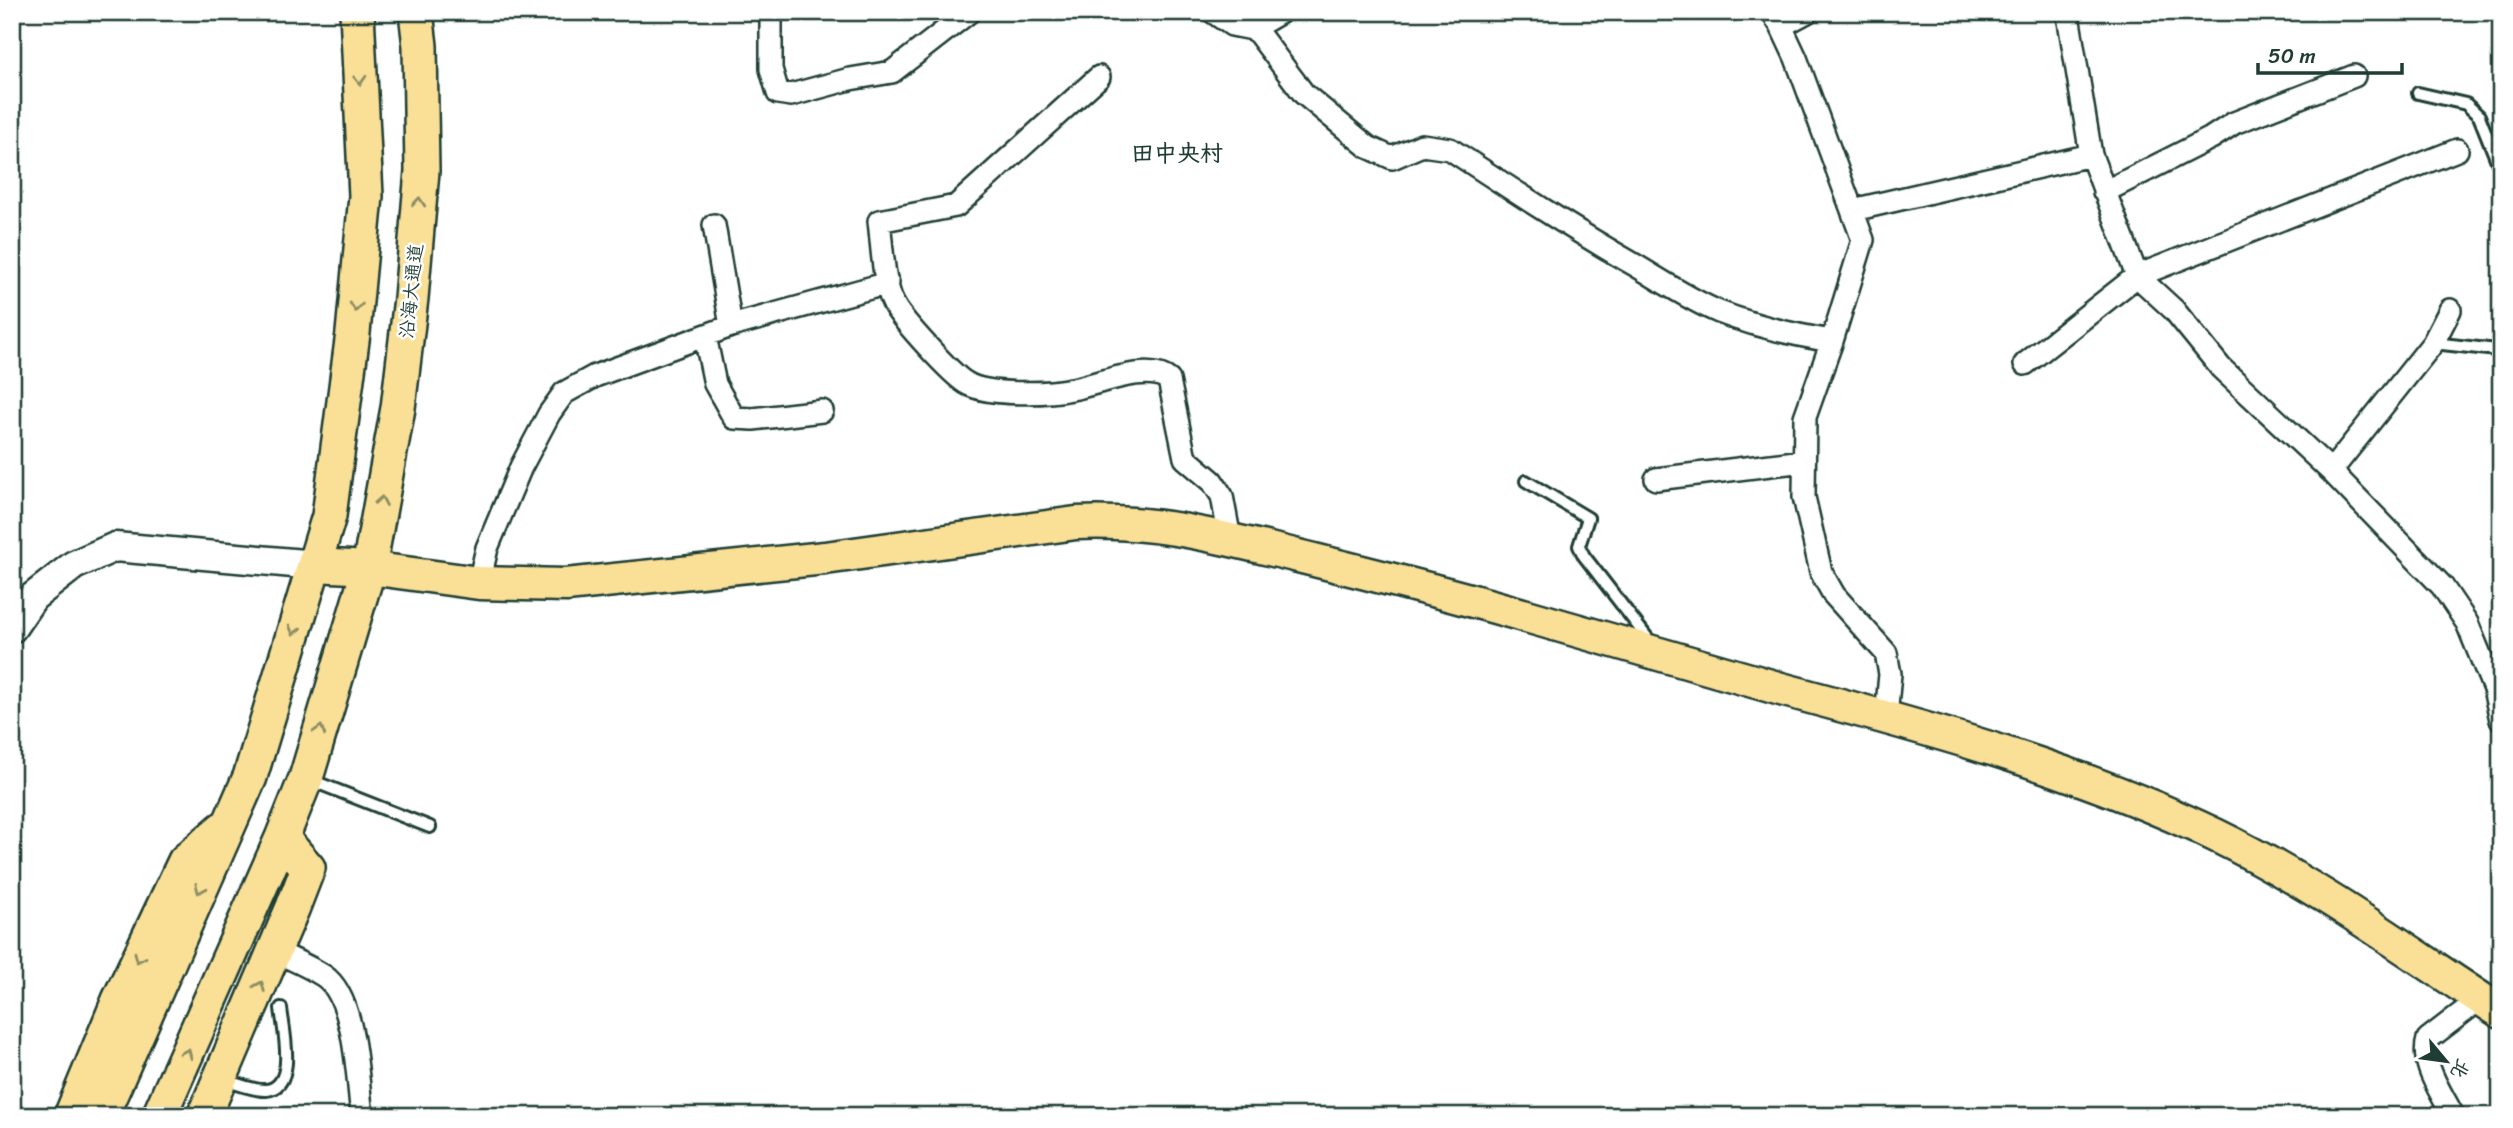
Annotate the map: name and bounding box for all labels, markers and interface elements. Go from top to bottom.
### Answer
scale bar [2258,32,2401,76]
text: 50 m [2268,37,2316,75]
one-way arrow [353,75,368,86]
district label: 田中央村 [1131,133,1223,174]
one-way arrow [411,197,426,208]
street label: 沿海大通道 [390,242,432,340]
one-way arrow [348,301,363,313]
one-way arrow [373,495,388,507]
one-way arrow [287,624,302,636]
one-way arrow [312,724,327,736]
one-way arrow [194,882,208,895]
one-way arrow [133,951,147,963]
one-way arrow [252,980,266,993]
north arrow [2412,1026,2482,1096]
one-way arrow [179,1048,193,1061]
text: 北 [2441,1053,2479,1085]

